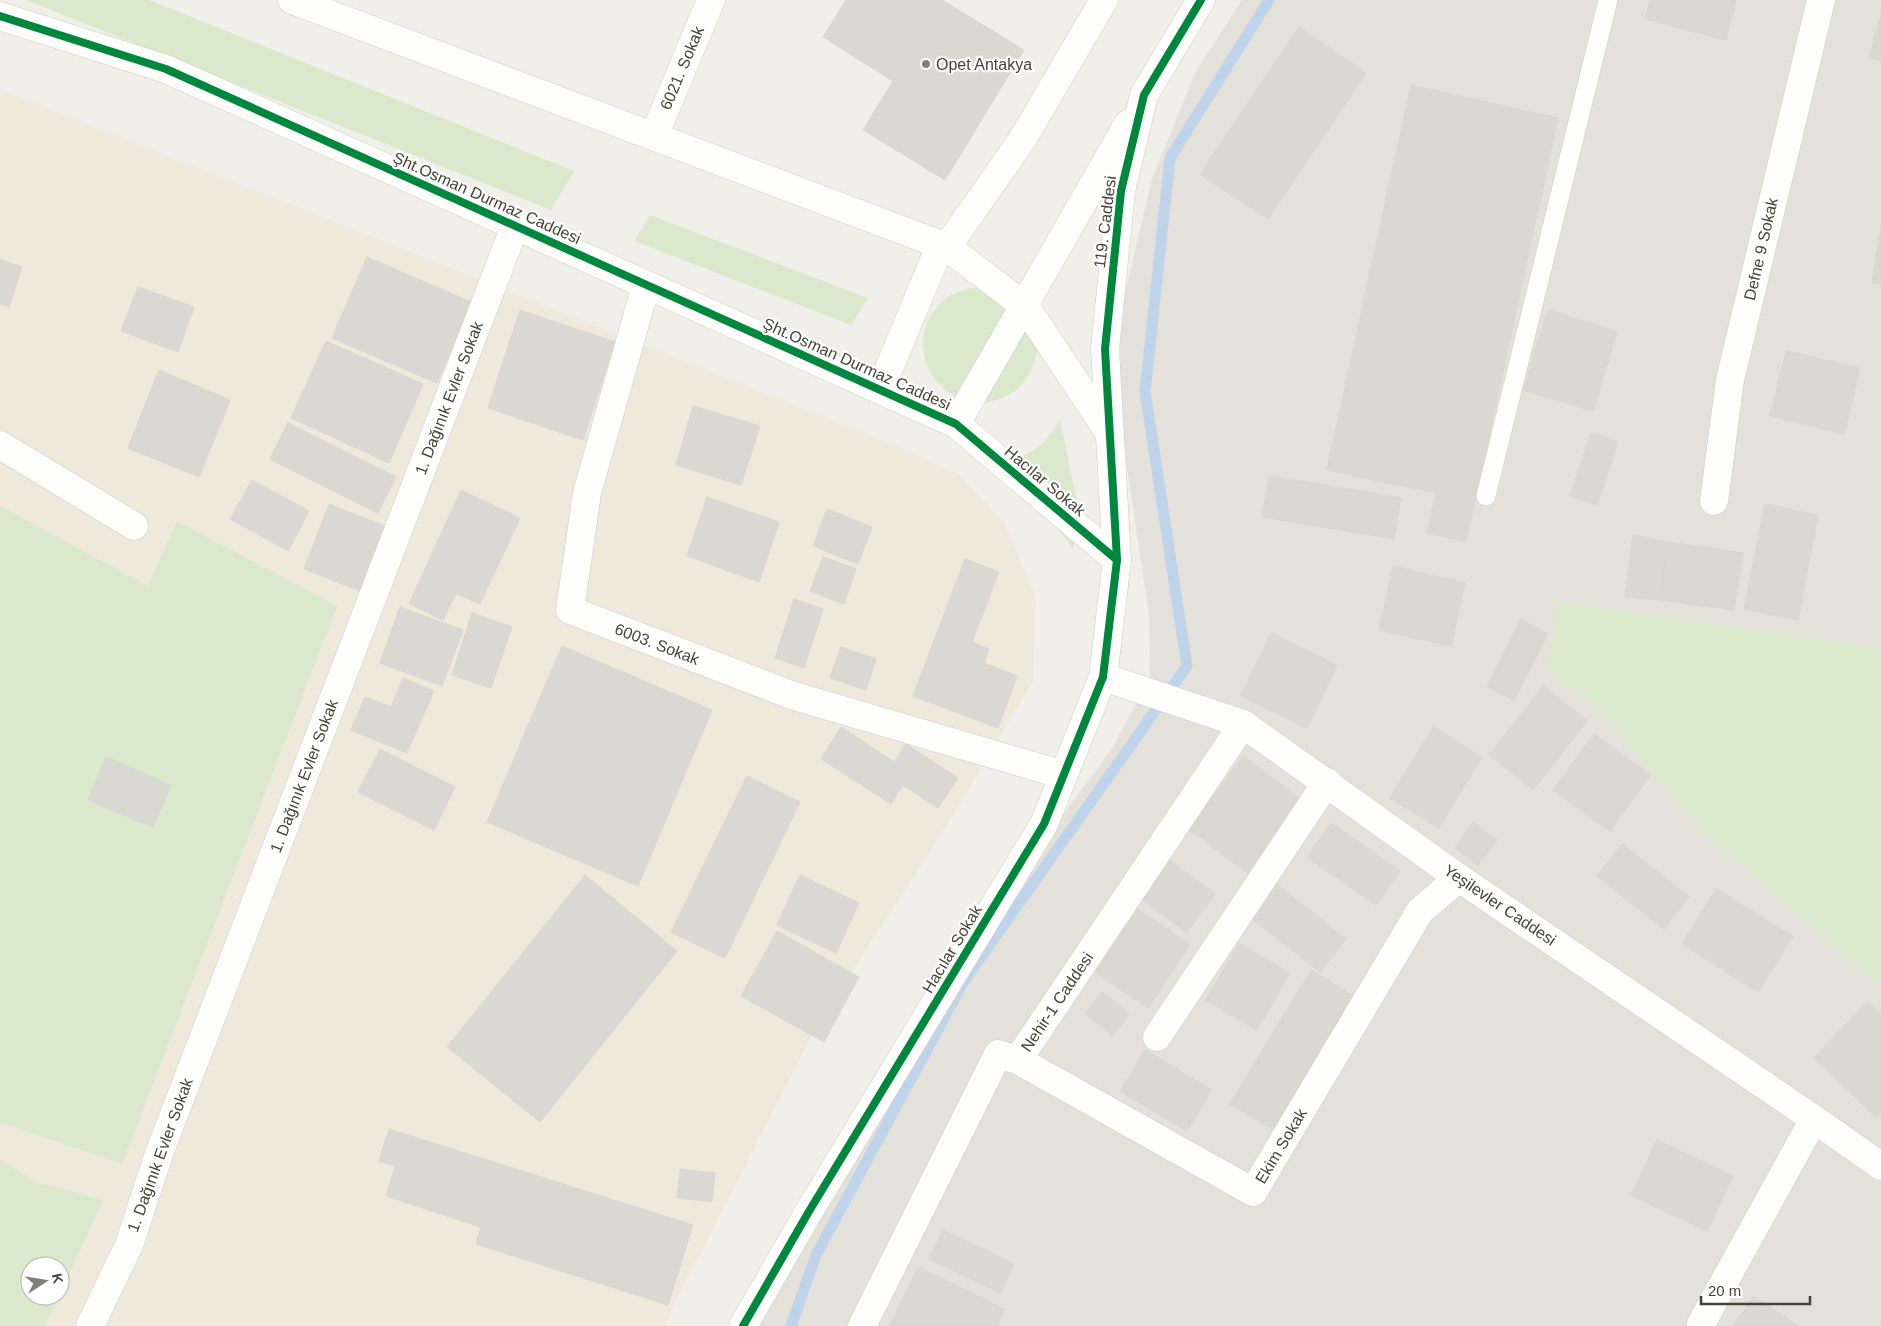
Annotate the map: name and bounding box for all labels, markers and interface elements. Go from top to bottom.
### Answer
street label: 6021. Sokak [657,23,708,112]
place label: Opet Antakya [936,56,1032,73]
marker: Opet Antakya [920,58,932,70]
street label: Şht.Osman Durmaz Caddesi [391,149,583,247]
street label: 119. Caddesi [1091,175,1119,269]
street label: Defne 9 Sokak [1741,195,1781,302]
street label: Şht.Osman Durmaz Caddesi [761,315,953,413]
street label: 1. Dağınık Evler Sokak [412,318,486,477]
street label: Hacılar Sokak [1001,442,1089,520]
street label: 6003. Sokak [612,620,703,668]
street label: 1. Dağınık Evler Sokak [267,696,341,855]
street label: Yeşilevler Caddesi [1441,861,1559,949]
street label: Hacılar Sokak [919,901,985,996]
street label: Nehir-1 Caddesi [1018,949,1096,1055]
street label: 1. Dağınık Evler Sokak [124,1075,196,1234]
street label: Ekim Sokak [1252,1105,1311,1187]
north arrow [20,1256,70,1306]
text: K [49,1272,67,1285]
scale bar [1701,1274,1810,1306]
text: 20 m [1708,1282,1741,1299]

